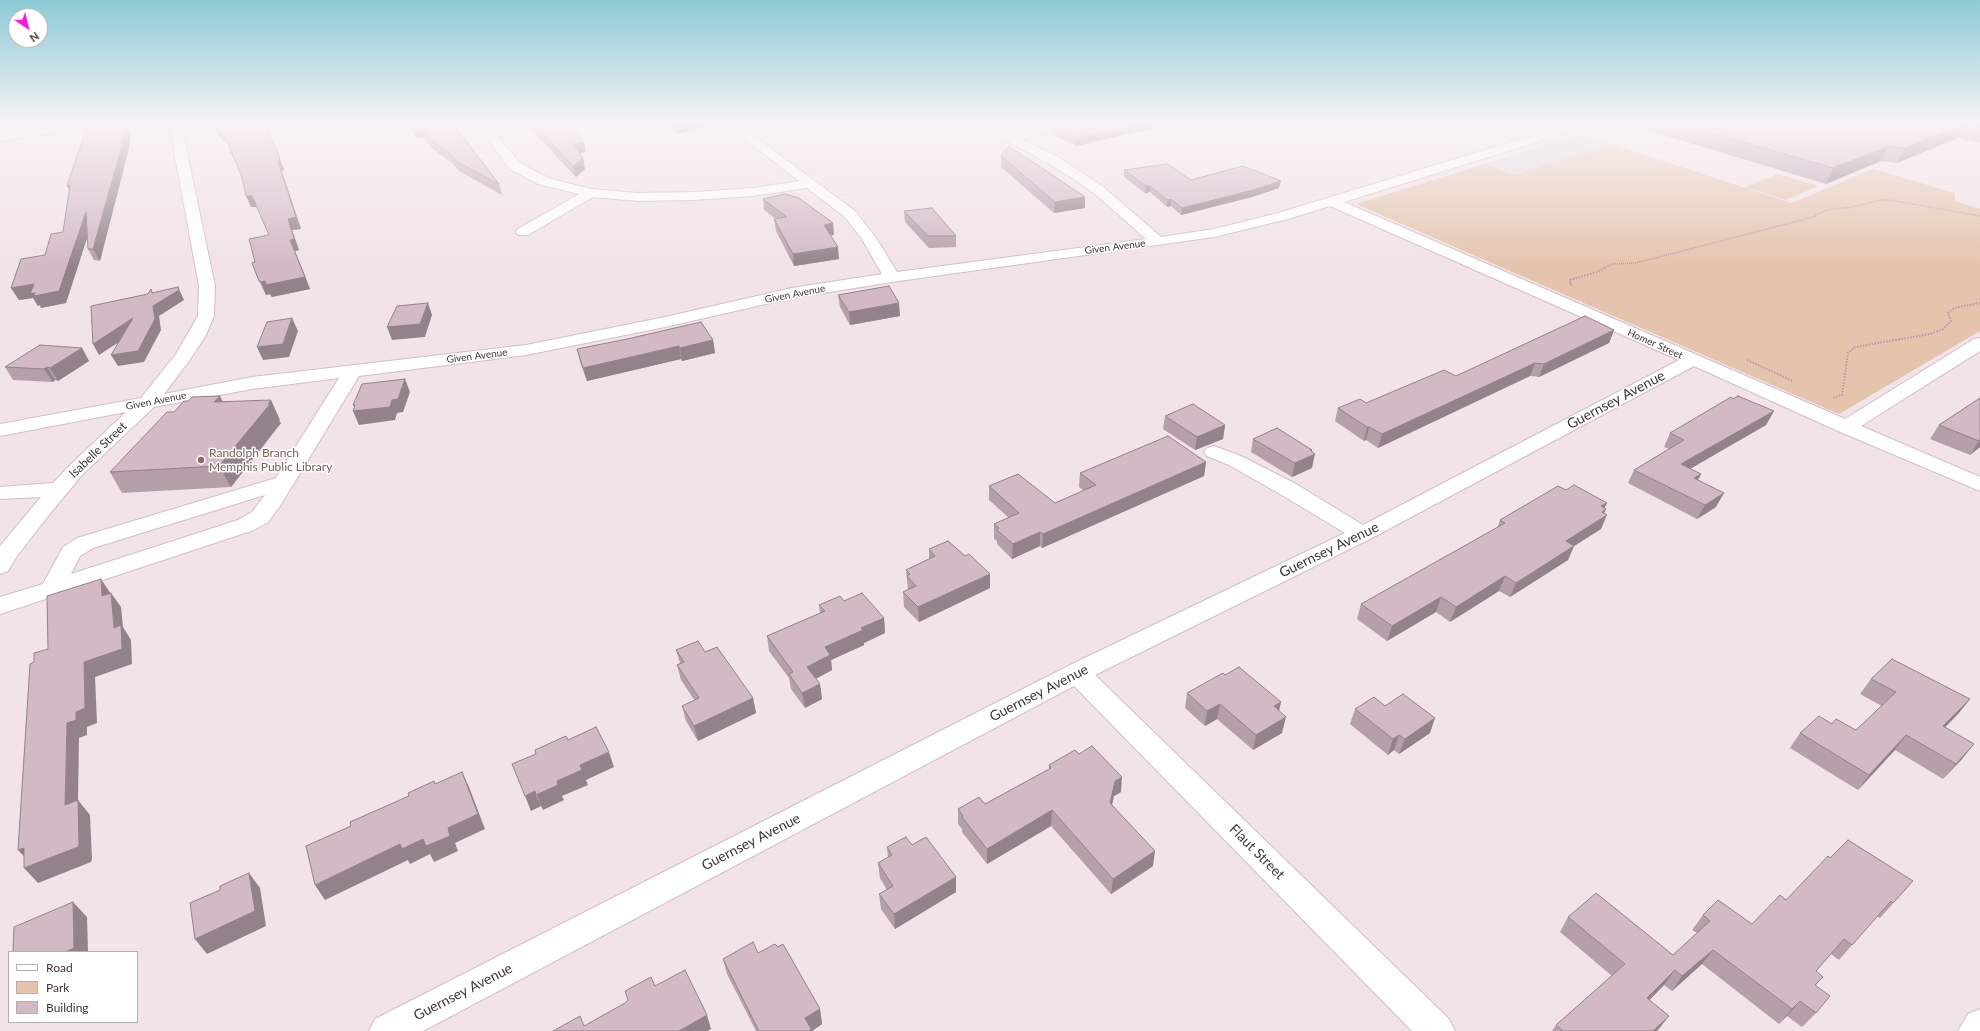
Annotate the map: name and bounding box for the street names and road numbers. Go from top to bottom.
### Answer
street label: Given Avenue [1084,237,1146,257]
street label: Given Avenue [764,282,826,306]
street label: Homer Street [1626,326,1684,362]
street label: Given Avenue [446,346,508,366]
street label: Guernsey Avenue [1564,367,1668,433]
street label: Given Avenue [125,389,187,413]
street label: Isabelle Street [66,419,130,481]
street label: Guernsey Avenue [1276,519,1382,581]
street label: Guernsey Avenue [987,661,1091,725]
street label: Guernsey Avenue [699,810,803,874]
street label: Flaut Street [1226,821,1288,883]
street label: Guernsey Avenue [411,960,515,1024]

